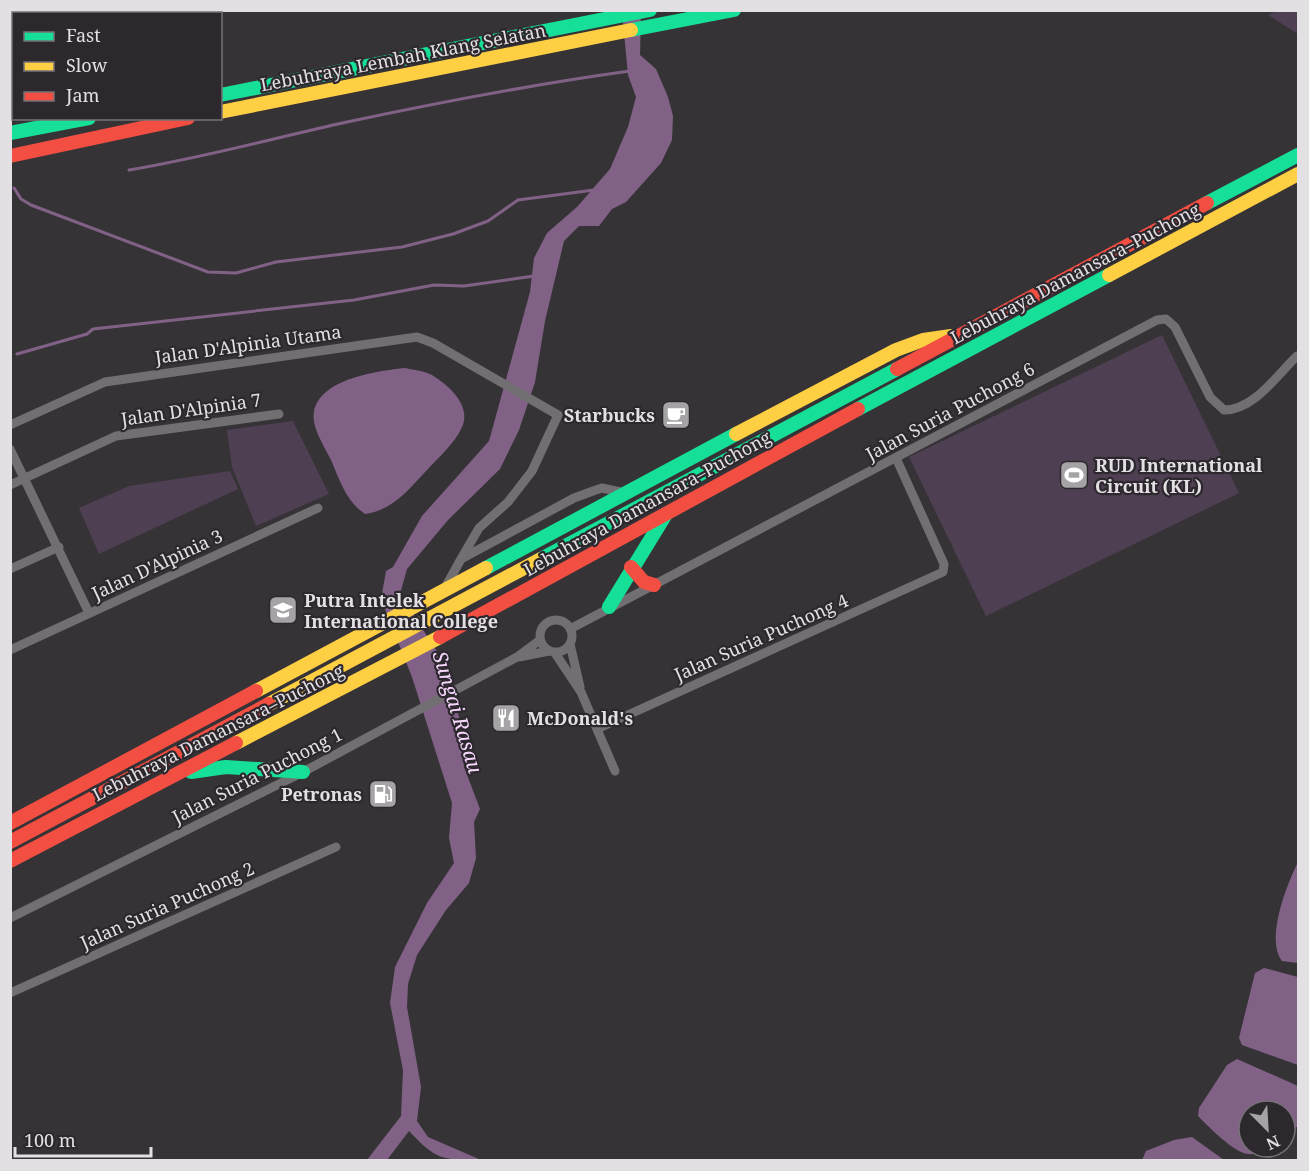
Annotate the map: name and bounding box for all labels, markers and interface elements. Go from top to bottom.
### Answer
legend [12,12,222,120]
street label: Lebuhraya Lembah Klang Selatan [258,17,548,96]
text: Fast [66,23,101,47]
text: Slow [66,53,108,77]
text: Jam [65,83,100,107]
street label: Lebuhraya Damansara–Puchong [946,197,1204,349]
street label: Jalan D'Alpinia Utama [152,319,343,369]
street label: Jalan Suria Puchong 6 [861,356,1039,466]
street label: Jalan D'Alpinia 7 [118,387,263,431]
cafe icon: Starbucks [660,399,692,431]
place label: Starbucks [564,403,655,427]
street label: Lebuhraya Damansara–Puchong [519,425,775,581]
place label: RUD International Circuit (KL) [1095,453,1263,498]
sports icon: RUD International Circuit (KL) [1058,459,1090,491]
street label: Jalan D'Alpinia 3 [87,523,226,605]
place label: Putra Intelek International College [304,588,498,633]
street label: Jalan Suria Puchong 4 [669,588,852,687]
school or university icon: Putra Intelek International College [267,594,299,626]
water label: Sungai Rasau [427,648,489,776]
street label: Lebuhraya Damansara–Puchong [88,658,348,806]
restaurant icon: McDonald's [490,702,522,734]
place label: McDonald's [527,706,634,730]
street label: Jalan Suria Puchong 1 [167,722,346,829]
fuel station icon: Petronas [367,778,399,810]
place label: Petronas [281,782,362,806]
street label: Jalan Suria Puchong 2 [75,856,258,955]
north arrow [1237,1099,1297,1159]
scale bar [15,1120,152,1158]
text: 100 m [24,1128,76,1152]
text: N [1263,1130,1283,1155]

